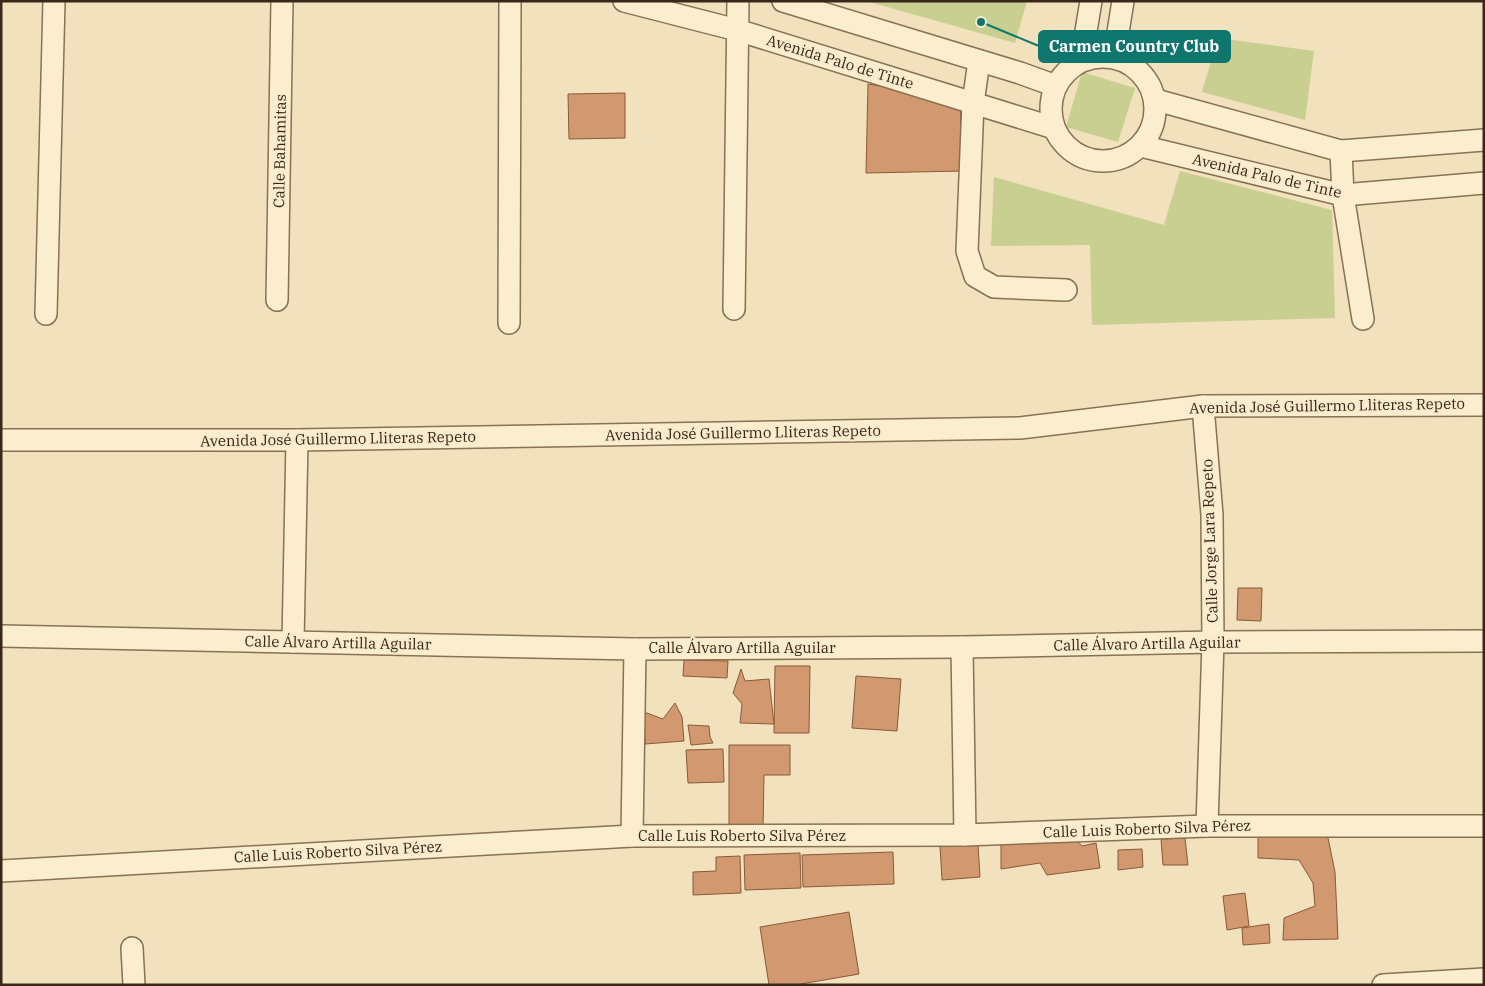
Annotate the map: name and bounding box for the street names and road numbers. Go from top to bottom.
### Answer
street label: Avenida Palo de Tinte [764,30,916,93]
street label: Calle Bahamitas [269,94,290,208]
street label: Avenida Palo de Tinte [1191,149,1344,202]
street label: Avenida José Guillermo Lliteras Repeto [1189,394,1465,417]
street label: Avenida José Guillermo Lliteras Repeto [605,421,881,444]
street label: Avenida José Guillermo Lliteras Repeto [200,427,476,450]
street label: Calle Jorge Lara Repeto [1197,459,1222,623]
street label: Calle Álvaro Artilla Aguilar [244,631,432,654]
street label: Calle Álvaro Artilla Aguilar [1053,632,1241,655]
street label: Calle Álvaro Artilla Aguilar [648,638,836,657]
street label: Calle Luis Roberto Silva Pérez [1043,815,1251,842]
street label: Calle Luis Roberto Silva Pérez [638,826,846,845]
street label: Calle Luis Roberto Silva Pérez [233,837,442,866]

